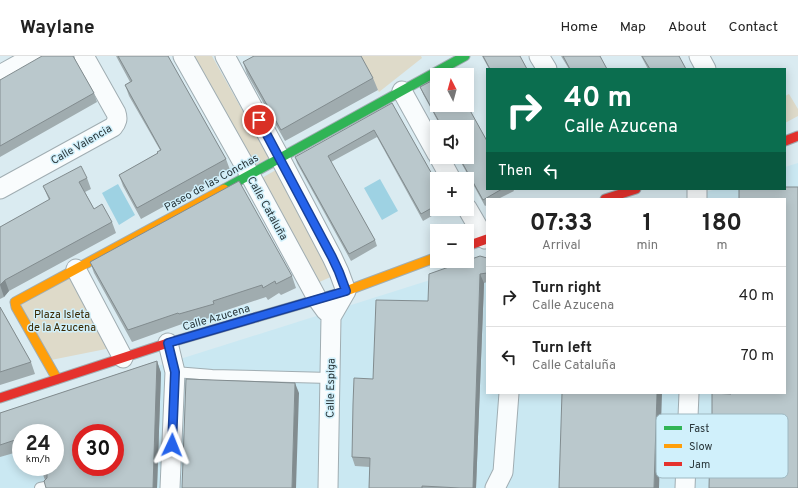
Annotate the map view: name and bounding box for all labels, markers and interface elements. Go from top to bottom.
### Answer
text: Waylane [20,16,95,40]
text: Home [561,19,598,36]
text: Map [620,19,646,36]
text: About [668,19,707,36]
text: Contact [729,19,778,36]
north arrow [430,68,474,112]
map controls [430,68,474,268]
text: 40 m [564,81,632,117]
icon: right [498,84,550,136]
pin [242,103,276,137]
icon: arrive [248,109,270,131]
text: Calle Azucena [564,116,678,139]
button: sound [430,120,474,164]
street label: Calle Valencia [48,122,115,168]
street label: Paseo de las Conchas [162,151,261,215]
icon: left [540,160,562,182]
text: Then [498,162,532,181]
button: + [430,172,474,216]
street label: Calle Cataluña [244,174,291,243]
text: 07:33 [530,209,593,239]
text: 1 [643,209,652,239]
text: 180 [702,209,742,239]
button: − [430,224,474,268]
text: Arrival [542,238,581,254]
text: min [637,238,658,254]
text: m [717,238,728,254]
text: Turn right [532,279,601,298]
icon: right [498,286,520,308]
text: 40 m [739,287,774,306]
text: Calle Azucena [532,298,614,314]
street label: Calle Azucena [181,302,252,334]
park label: Plaza Isleta de la Azucena [28,308,96,335]
text: Turn left [532,339,592,358]
icon: left [498,346,520,368]
text: 70 m [741,347,774,366]
street label: Calle Espiga [323,358,339,418]
text: Calle Cataluña [532,358,616,374]
legend [656,414,788,478]
text: Fast [689,422,709,436]
speed limit sign: 30 [72,424,124,476]
position arrow [151,424,193,466]
text: 24 [25,432,51,458]
text: Slow [689,440,712,454]
text: km/h [26,453,50,466]
text: Jam [689,458,710,472]

